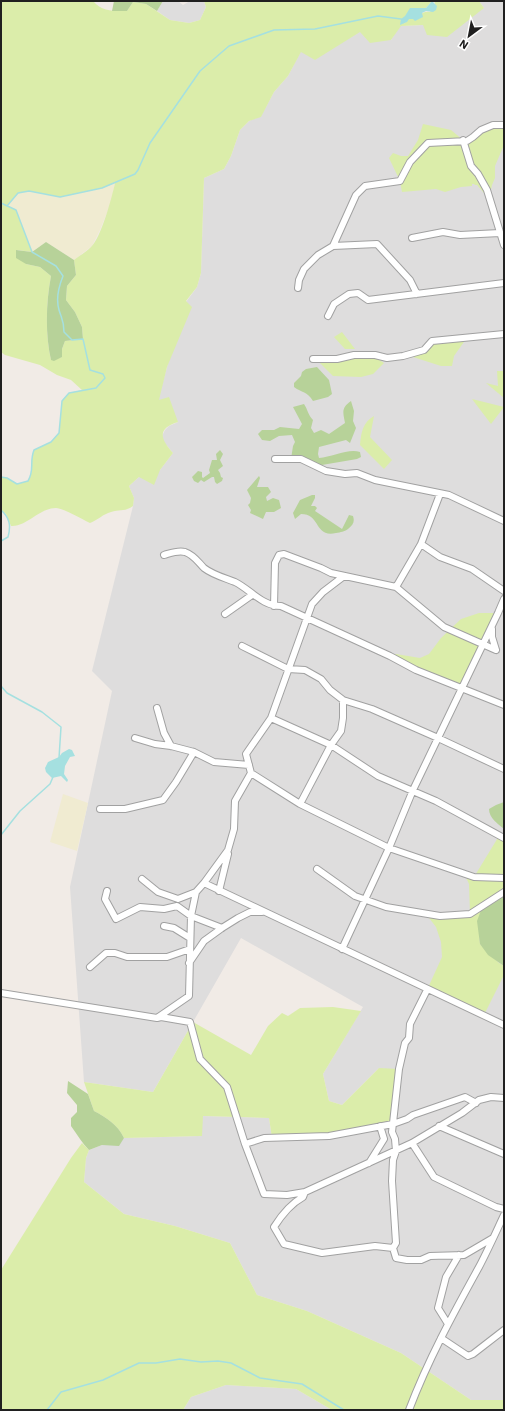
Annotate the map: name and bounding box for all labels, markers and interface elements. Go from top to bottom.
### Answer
north arrow [449,16,489,56]
text: N [457,36,471,53]

